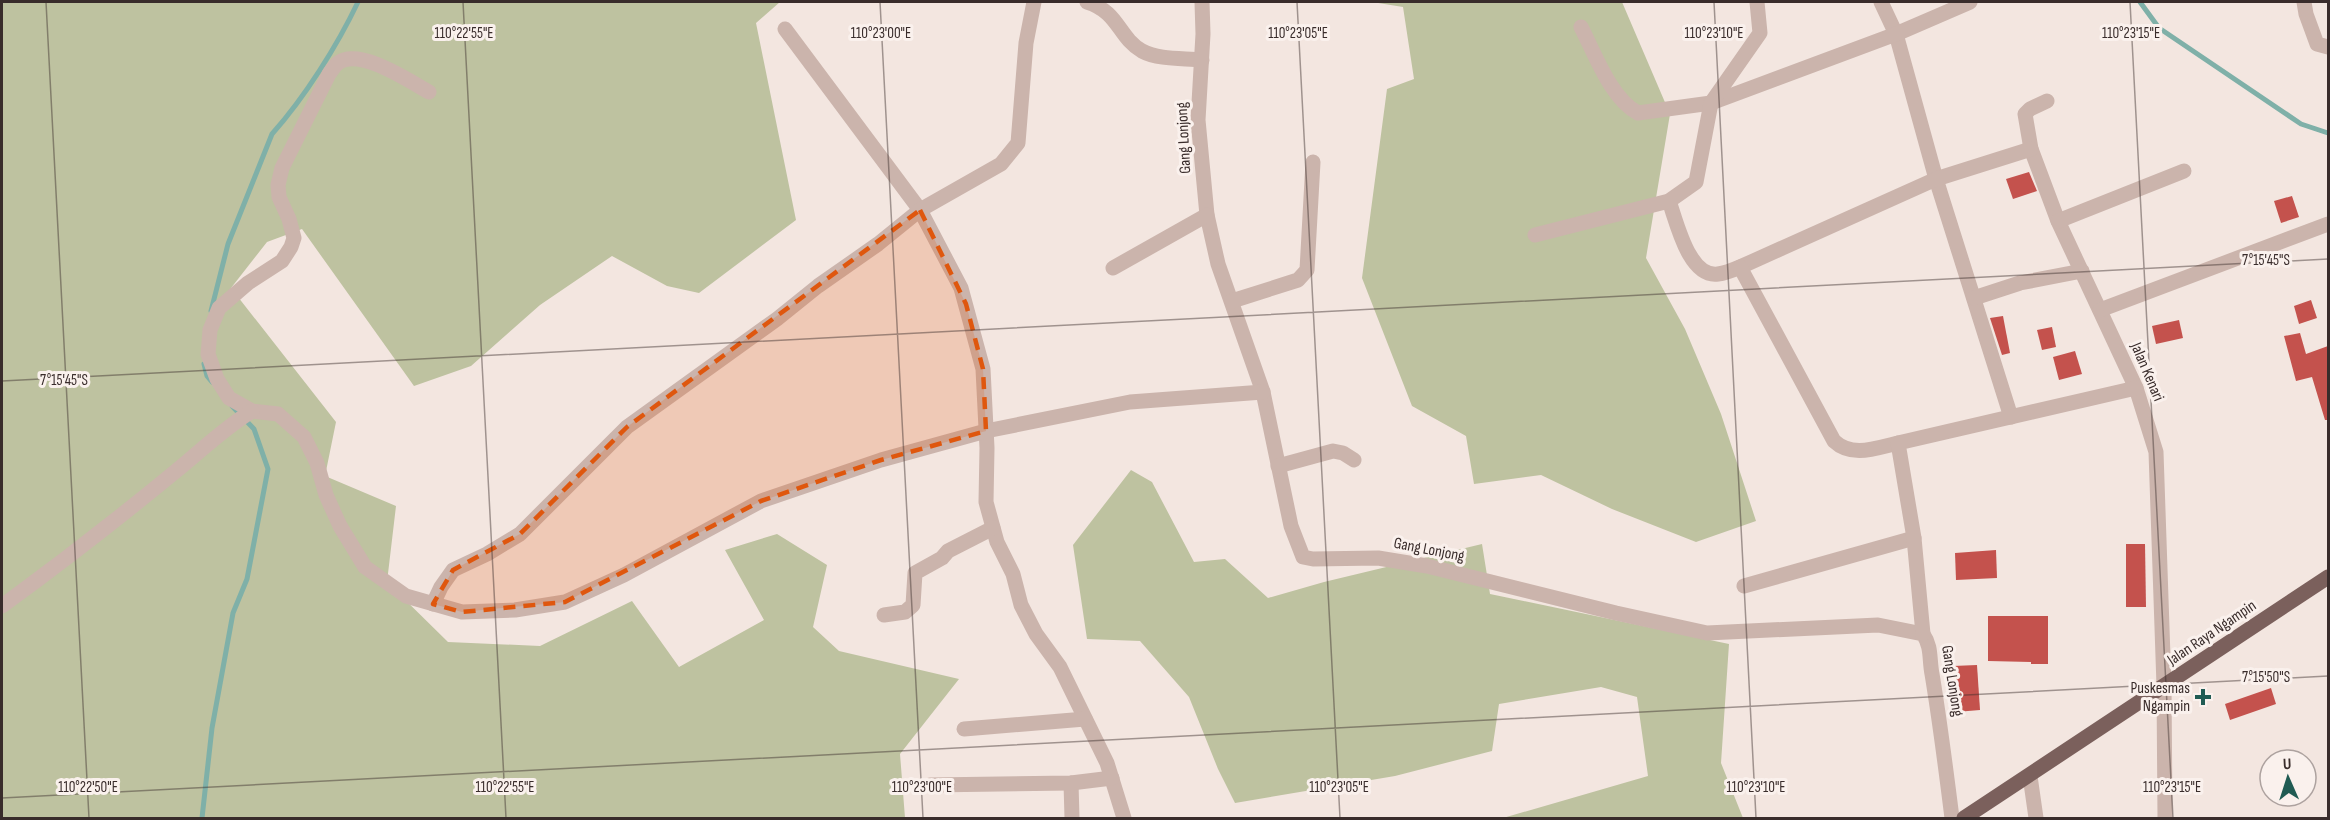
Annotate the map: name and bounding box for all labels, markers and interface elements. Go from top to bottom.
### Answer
text: 110°22'55"E [435,24,493,43]
text: 110°23'00"E [851,24,911,43]
text: 110°23'05"E [1268,24,1328,43]
text: 110°23'10"E [1685,24,1743,43]
text: 110°23'15"E [2102,24,2160,43]
street label: Gang Lonjong [1173,102,1195,174]
text: 7°15'45"S [2242,251,2290,270]
street label: Jalan Kenari [2126,339,2168,404]
text: 7°15'45"S [40,371,88,390]
street label: Gang Lonjong [1392,534,1466,566]
street label: Jalan Raya Ngampin [2163,596,2260,670]
street label: Gang Lonjong [1937,644,1967,718]
text: 7°15'50"S [2242,668,2290,687]
place label: Puskesmas Ngampin [2131,679,2190,716]
marker: Puskesmas Ngampin [2194,688,2212,706]
north arrow [2258,748,2318,808]
text: U [2283,755,2292,774]
text: 110°22'50"E [58,778,118,797]
text: 110°22'55"E [476,778,534,797]
text: 110°23'00"E [892,778,952,797]
text: 110°23'05"E [1309,778,1369,797]
text: 110°23'10"E [1727,778,1785,797]
text: 110°23'15"E [2143,778,2201,797]

